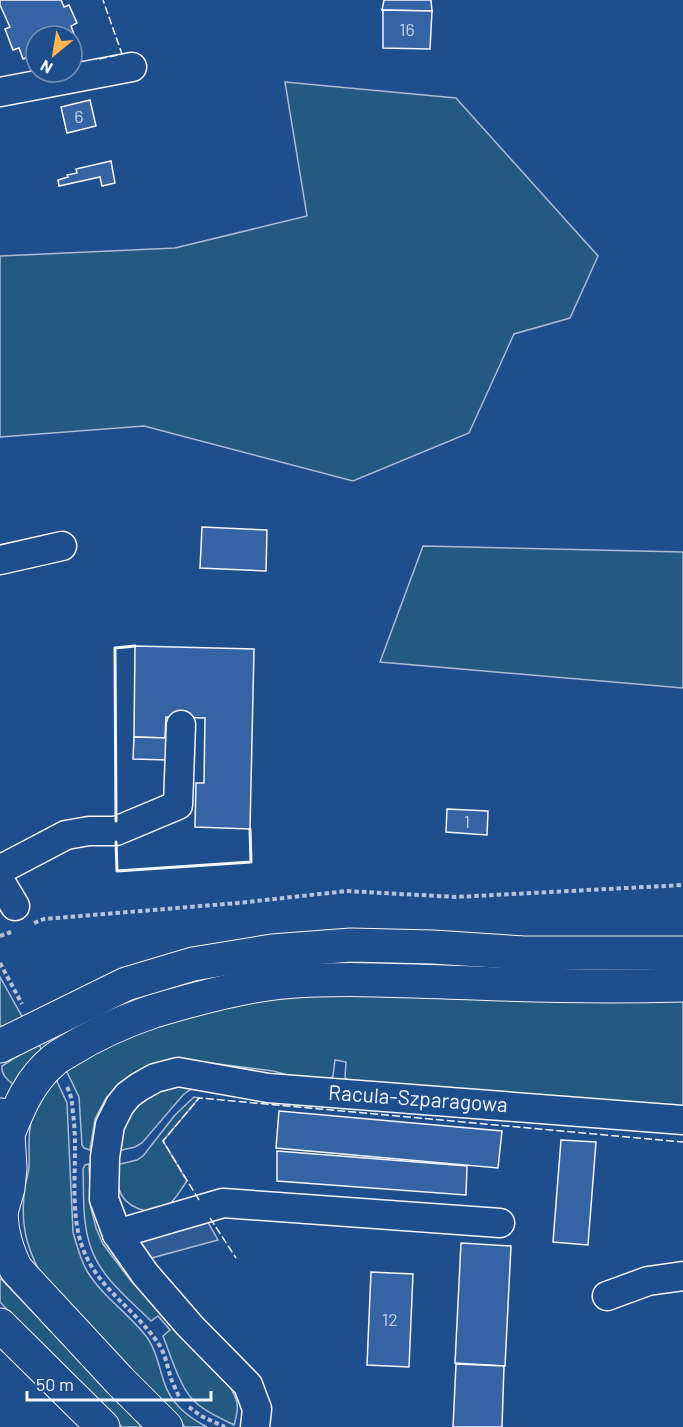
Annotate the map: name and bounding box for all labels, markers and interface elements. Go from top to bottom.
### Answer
house number: 16 [399,18,415,40]
north arrow [24,24,84,84]
text: N [37,57,56,78]
house number: 6 [74,105,84,127]
house number: 1 [464,810,470,832]
street label: Racula-Szparagowa [328,1079,509,1116]
house number: 12 [382,1308,398,1330]
scale bar [27,1364,212,1402]
text: 50 m [36,1373,74,1395]

